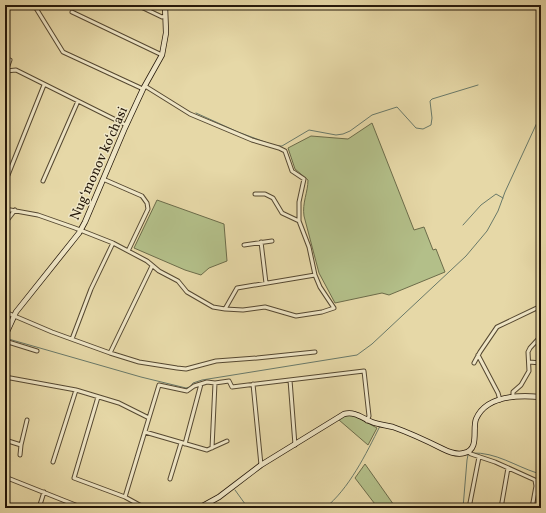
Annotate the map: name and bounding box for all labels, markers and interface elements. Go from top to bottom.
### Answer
street label: Nugʻmonov koʻchasi [66,104,133,223]

